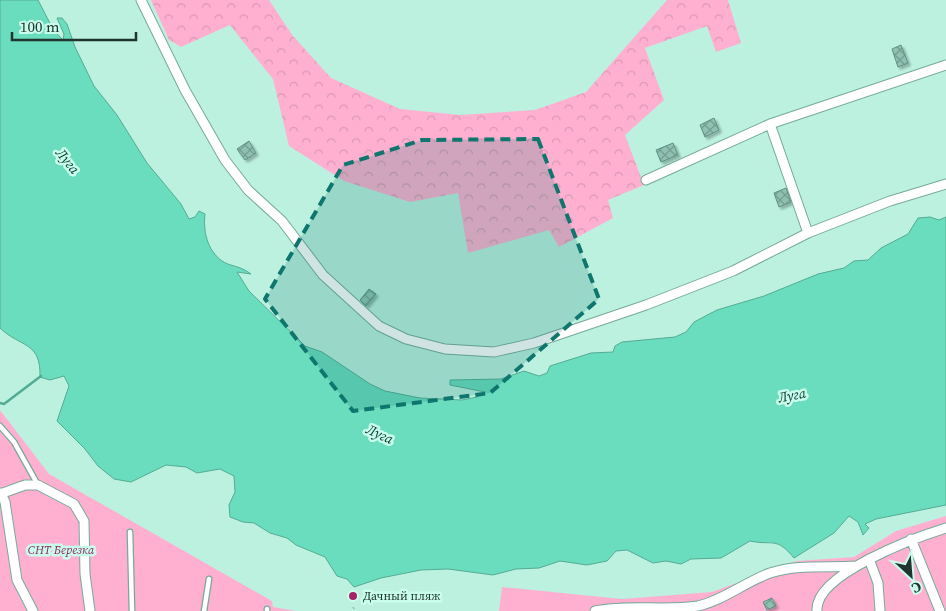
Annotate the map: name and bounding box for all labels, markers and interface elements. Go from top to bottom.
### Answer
scale bar [12,10,136,42]
text: 100 m [20,16,60,37]
water label: Луга [51,143,85,179]
water label: Луга [775,382,808,408]
water label: Луга [362,419,397,449]
park label: СНТ Березка [28,542,95,558]
north arrow [886,551,936,601]
text: С [908,577,925,599]
place label: Дачный пляж [363,588,440,604]
marker: Дачный пляж [347,590,359,602]

